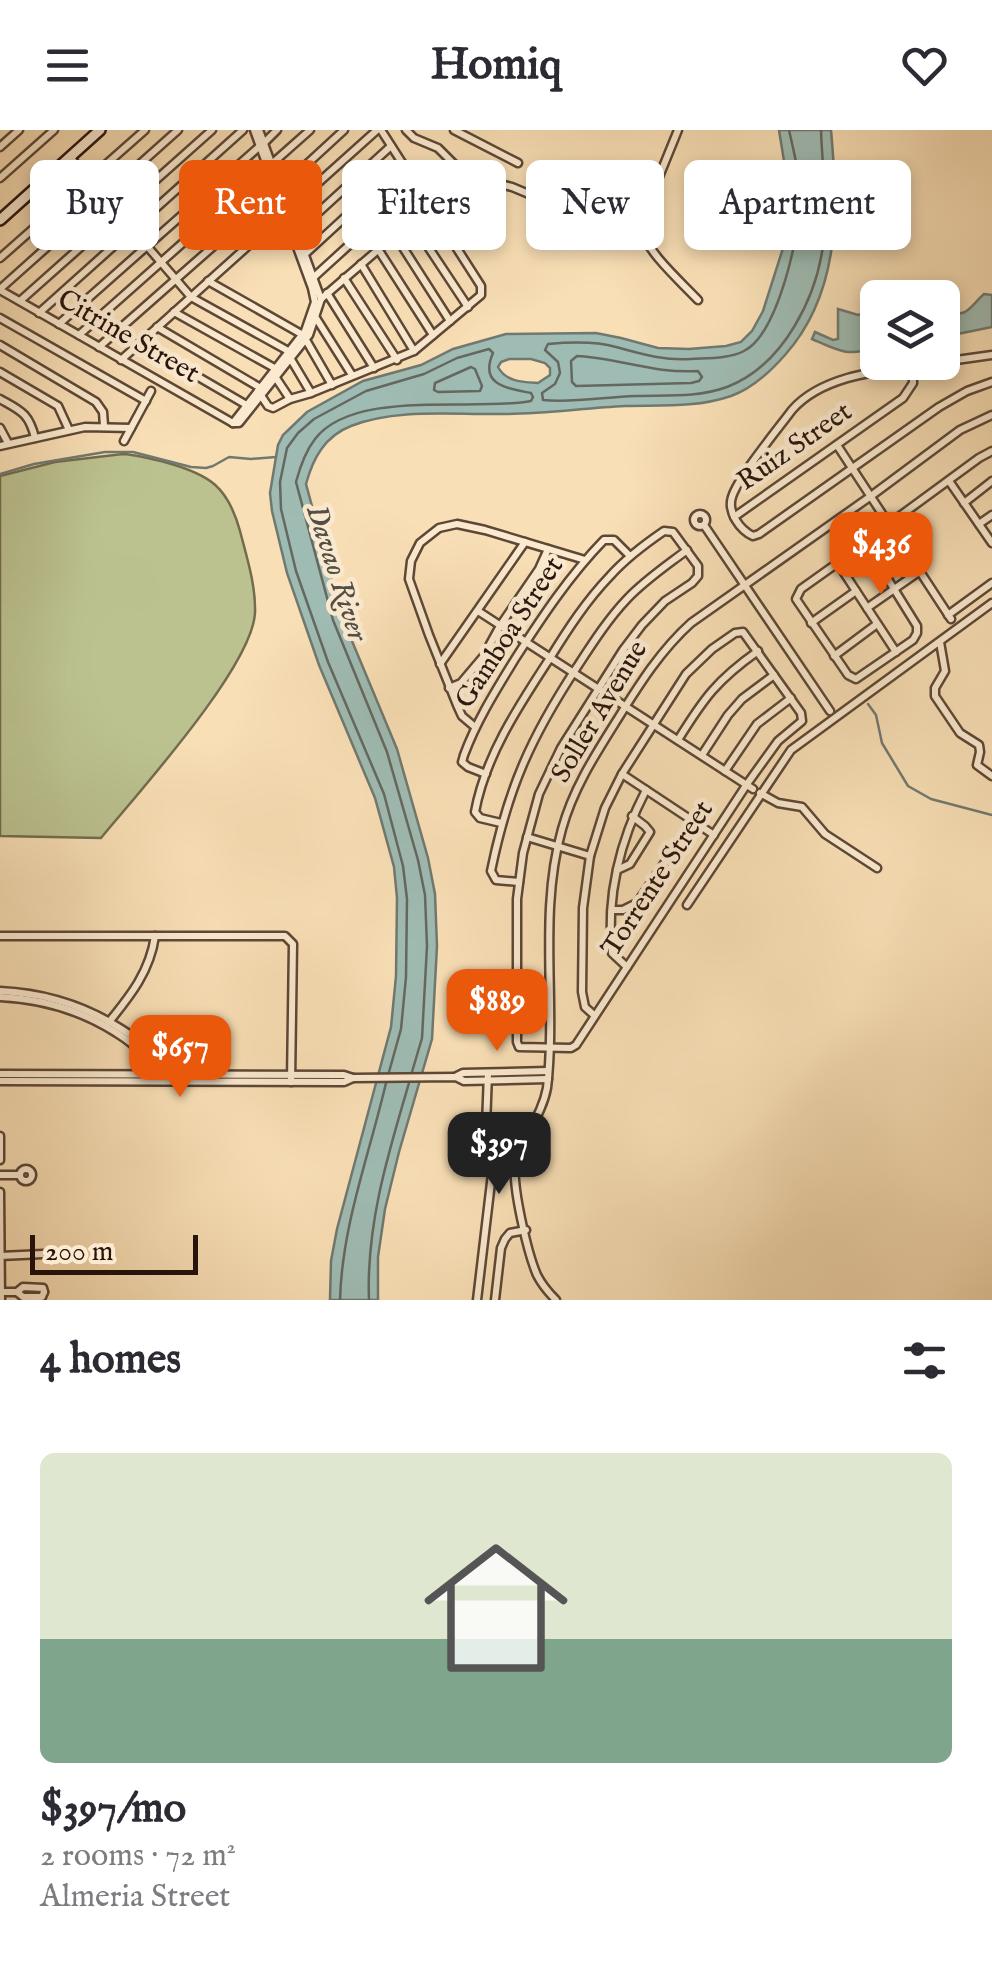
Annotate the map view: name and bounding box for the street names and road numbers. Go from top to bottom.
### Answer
street label: Citrine Street [51,282,206,392]
street label: Ruiz Street [731,395,859,499]
street label: Gamboa Street [448,550,572,715]
street label: Soller Avenue [544,635,656,789]
street label: Torrente Street [595,794,722,964]

